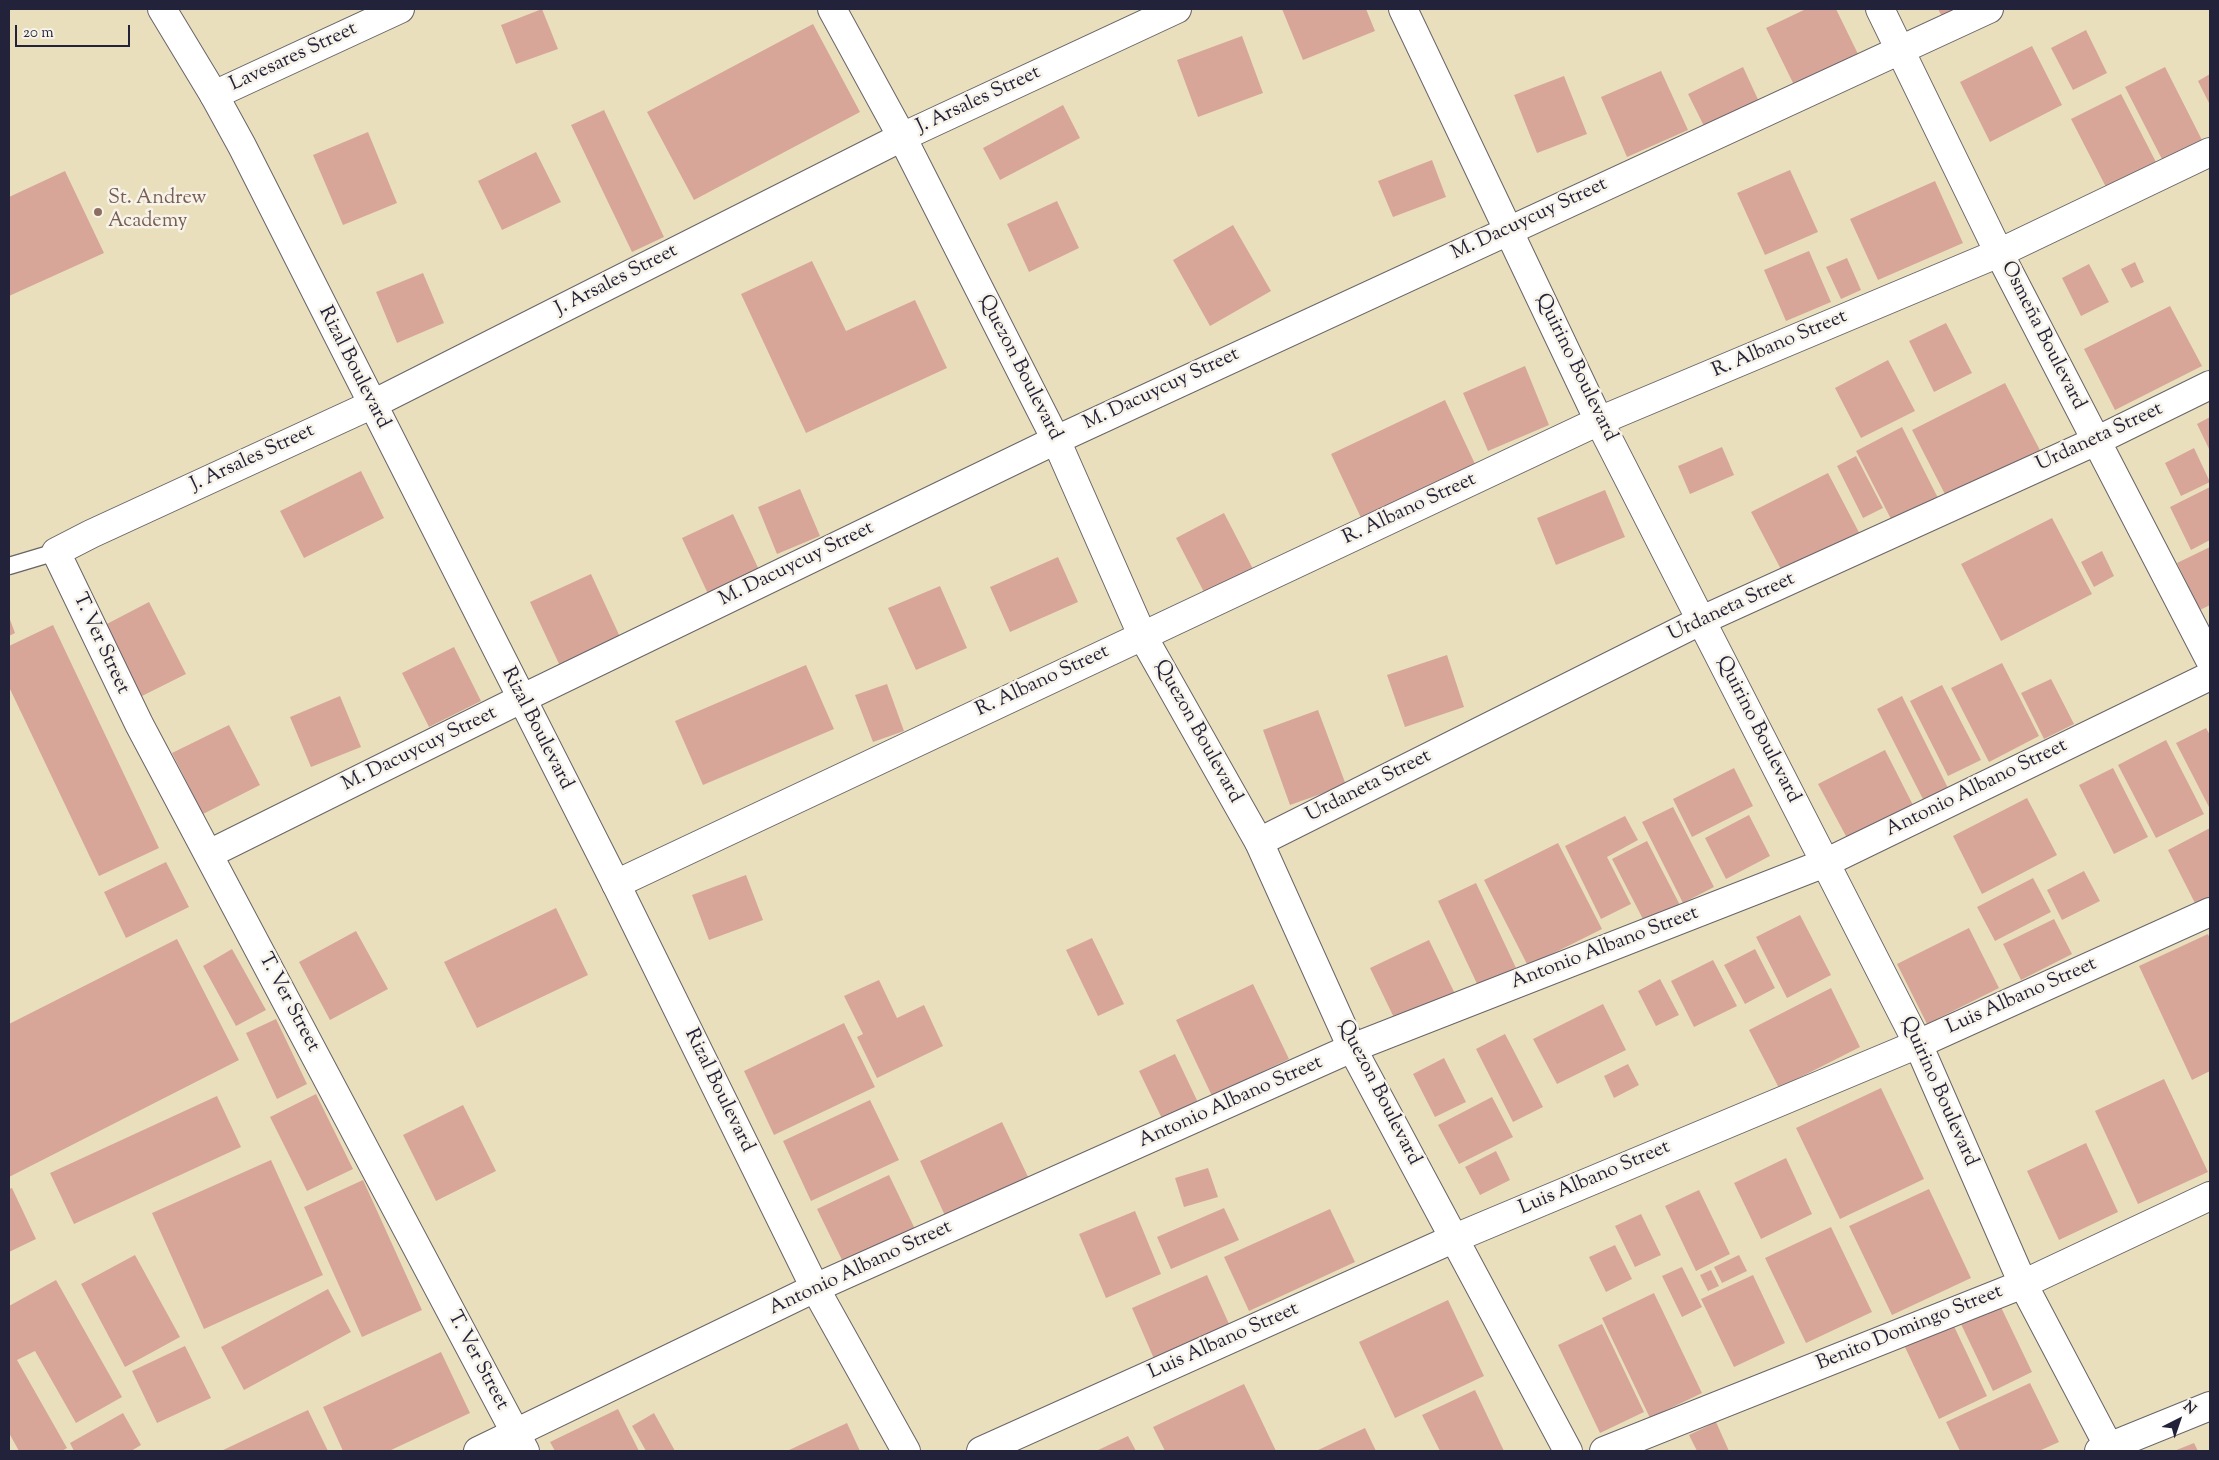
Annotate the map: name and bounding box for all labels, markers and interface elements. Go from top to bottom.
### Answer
scale bar [18,15,132,47]
street label: Lavesares Street [227,18,361,98]
text: 20 m [23,23,54,44]
street label: J. Arsales Street [913,62,1045,140]
street label: M. Dacuycuy Street [1448,173,1612,267]
place label: St. Andrew Academy [108,188,206,235]
marker: St. Andrew Academy [92,206,104,218]
street label: J. Arsales Street [552,240,682,322]
street label: Osmeña Boulevard [1994,258,2090,414]
street label: Quirino Boulevard [1529,290,1621,446]
street label: Quezon Boulevard [972,291,1066,445]
street label: Rizal Boulevard [312,303,394,433]
street label: R. Albano Street [1709,306,1851,384]
street label: M. Dacuycuy Street [1080,343,1244,437]
street label: Urdaneta Street [2033,398,2167,478]
street label: J. Arsales Street [187,420,319,498]
street label: R. Albano Street [1340,469,1480,551]
street label: M. Dacuycuy Street [716,517,878,613]
street label: Urdaneta Street [1665,568,1799,648]
street label: T. Ver Street [66,590,134,698]
street label: R. Albano Street [973,641,1113,723]
street label: Quirino Boulevard [1710,653,1804,807]
street label: Quezon Boulevard [1148,656,1246,808]
street label: Rizal Boulevard [495,664,577,794]
street label: M. Dacuycuy Street [339,702,501,798]
street label: Antonio Albano Street [1882,735,2072,843]
street label: Urdaneta Street [1302,745,1436,829]
street label: Antonio Albano Street [1508,902,1702,996]
street label: T. Ver Street [252,949,324,1057]
street label: Luis Albano Street [1943,953,2101,1041]
street label: Quirino Boulevard [1894,1013,1982,1171]
street label: Quezon Boulevard [1331,1016,1425,1170]
street label: Rizal Boulevard [678,1025,758,1157]
street label: Antonio Albano Street [1135,1052,1327,1154]
street label: Luis Albano Street [1516,1136,1674,1222]
street label: Antonio Albano Street [766,1216,956,1322]
street label: Benito Domingo Street [1813,1281,2007,1377]
street label: Luis Albano Street [1145,1298,1303,1386]
street label: T. Ver Street [441,1307,513,1415]
north arrow [2154,1395,2204,1445]
text: N [2178,1397,2200,1420]

